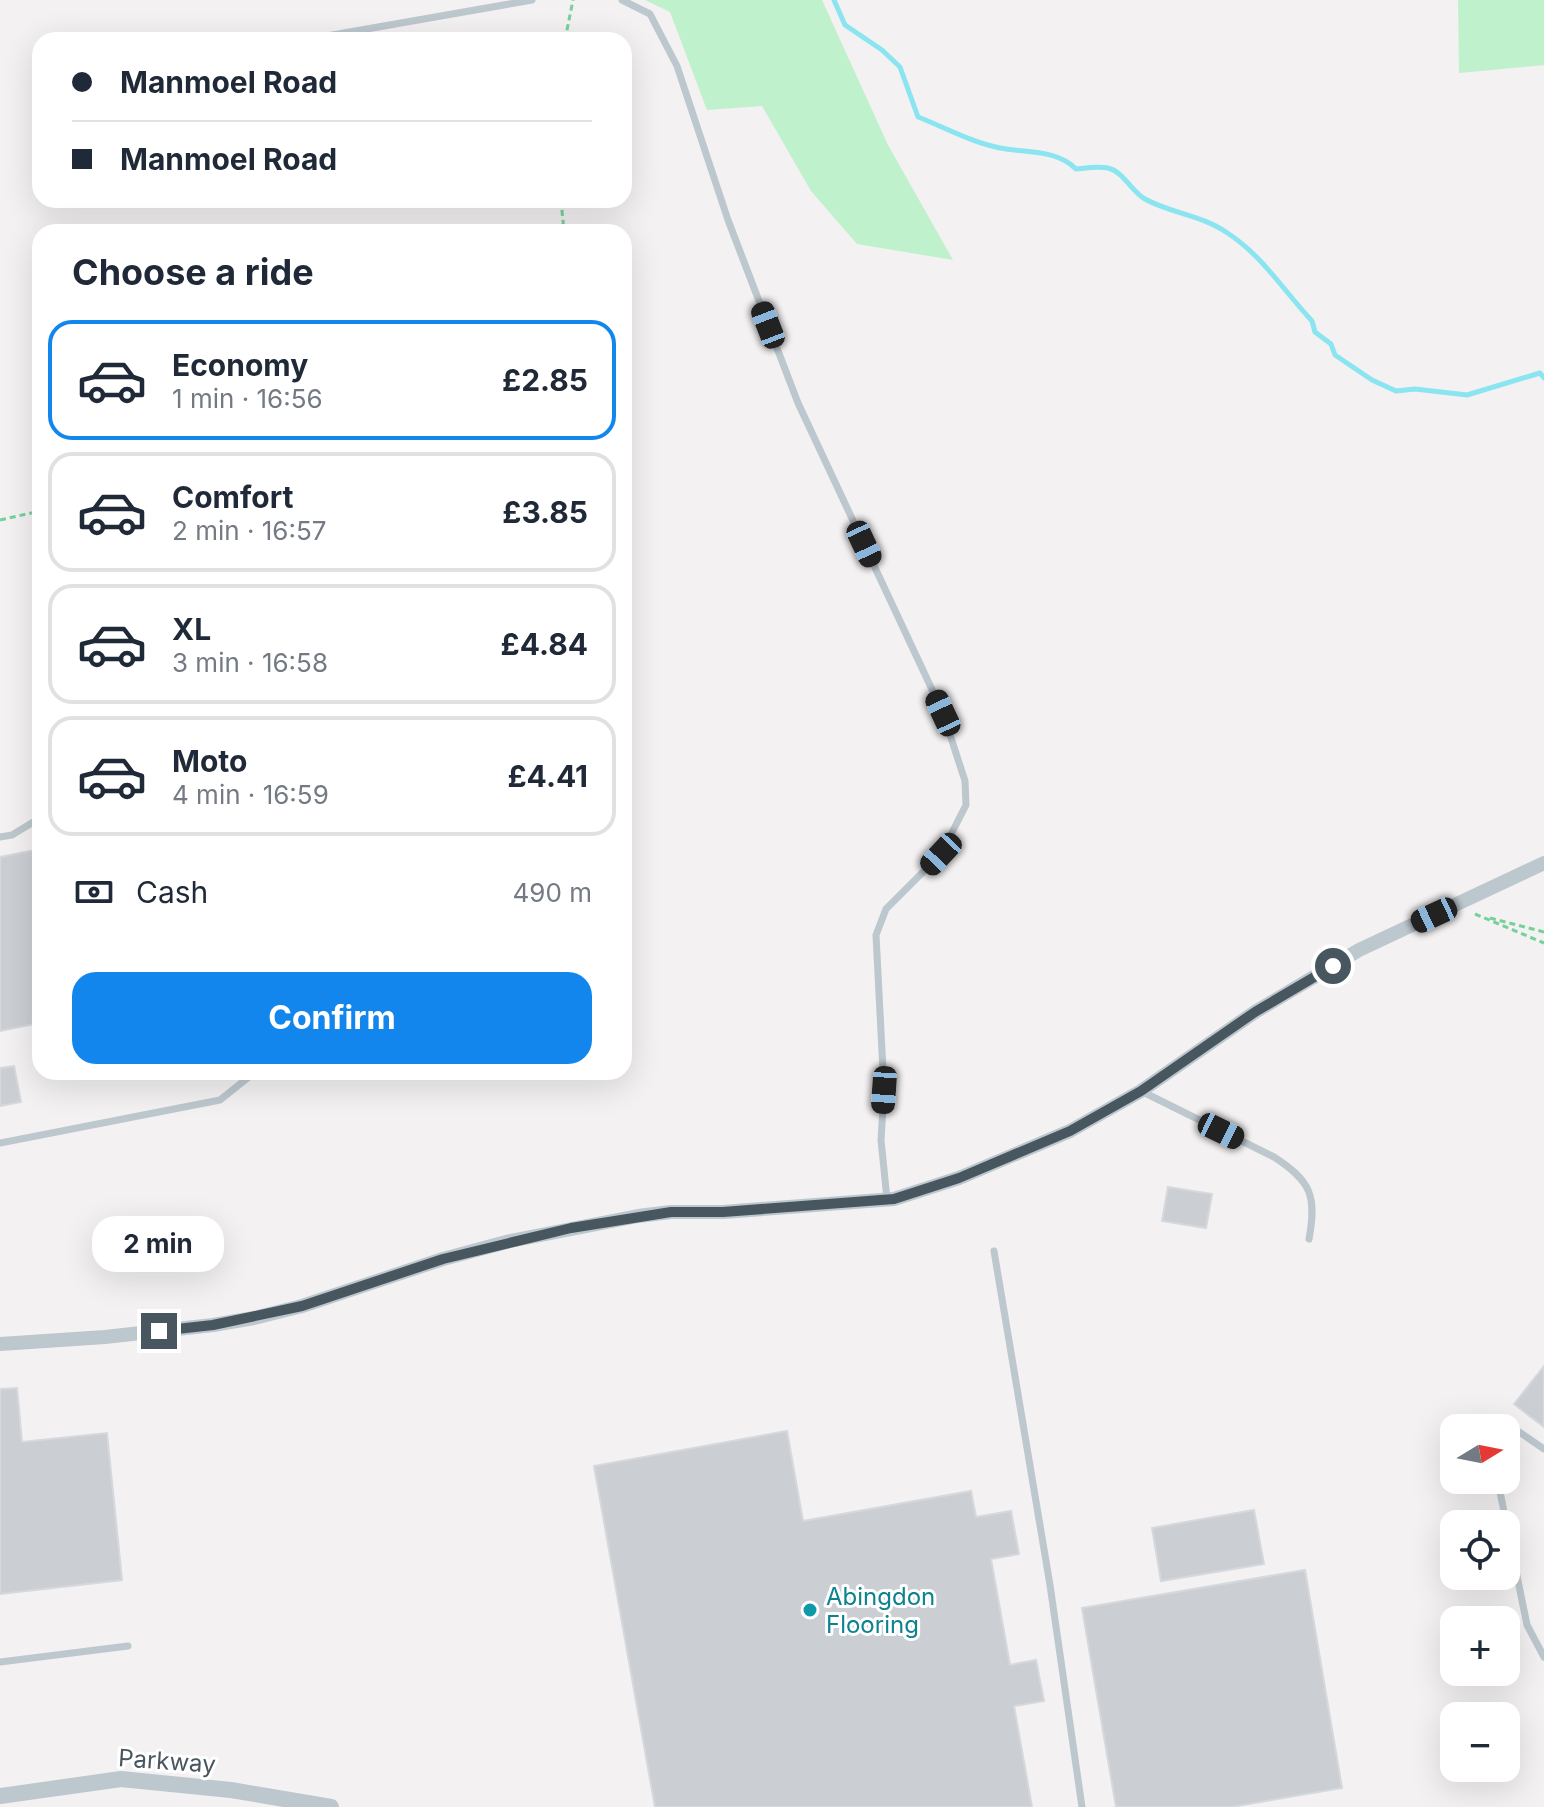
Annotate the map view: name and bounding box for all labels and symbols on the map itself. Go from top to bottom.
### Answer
car [748,298,788,352]
car [843,517,885,571]
car [922,686,964,740]
car [916,828,966,880]
car [1407,894,1461,936]
route start [1315,948,1351,984]
car [870,1065,898,1115]
car [1194,1110,1248,1152]
callout: 2 min [93,1215,225,1271]
route end [141,1313,177,1349]
north arrow [1440,1414,1520,1494]
place label: Abingdon Flooring [826,1582,935,1639]
marker: Abingdon Flooring [801,1601,819,1619]
street label: Parkway [117,1743,217,1779]

